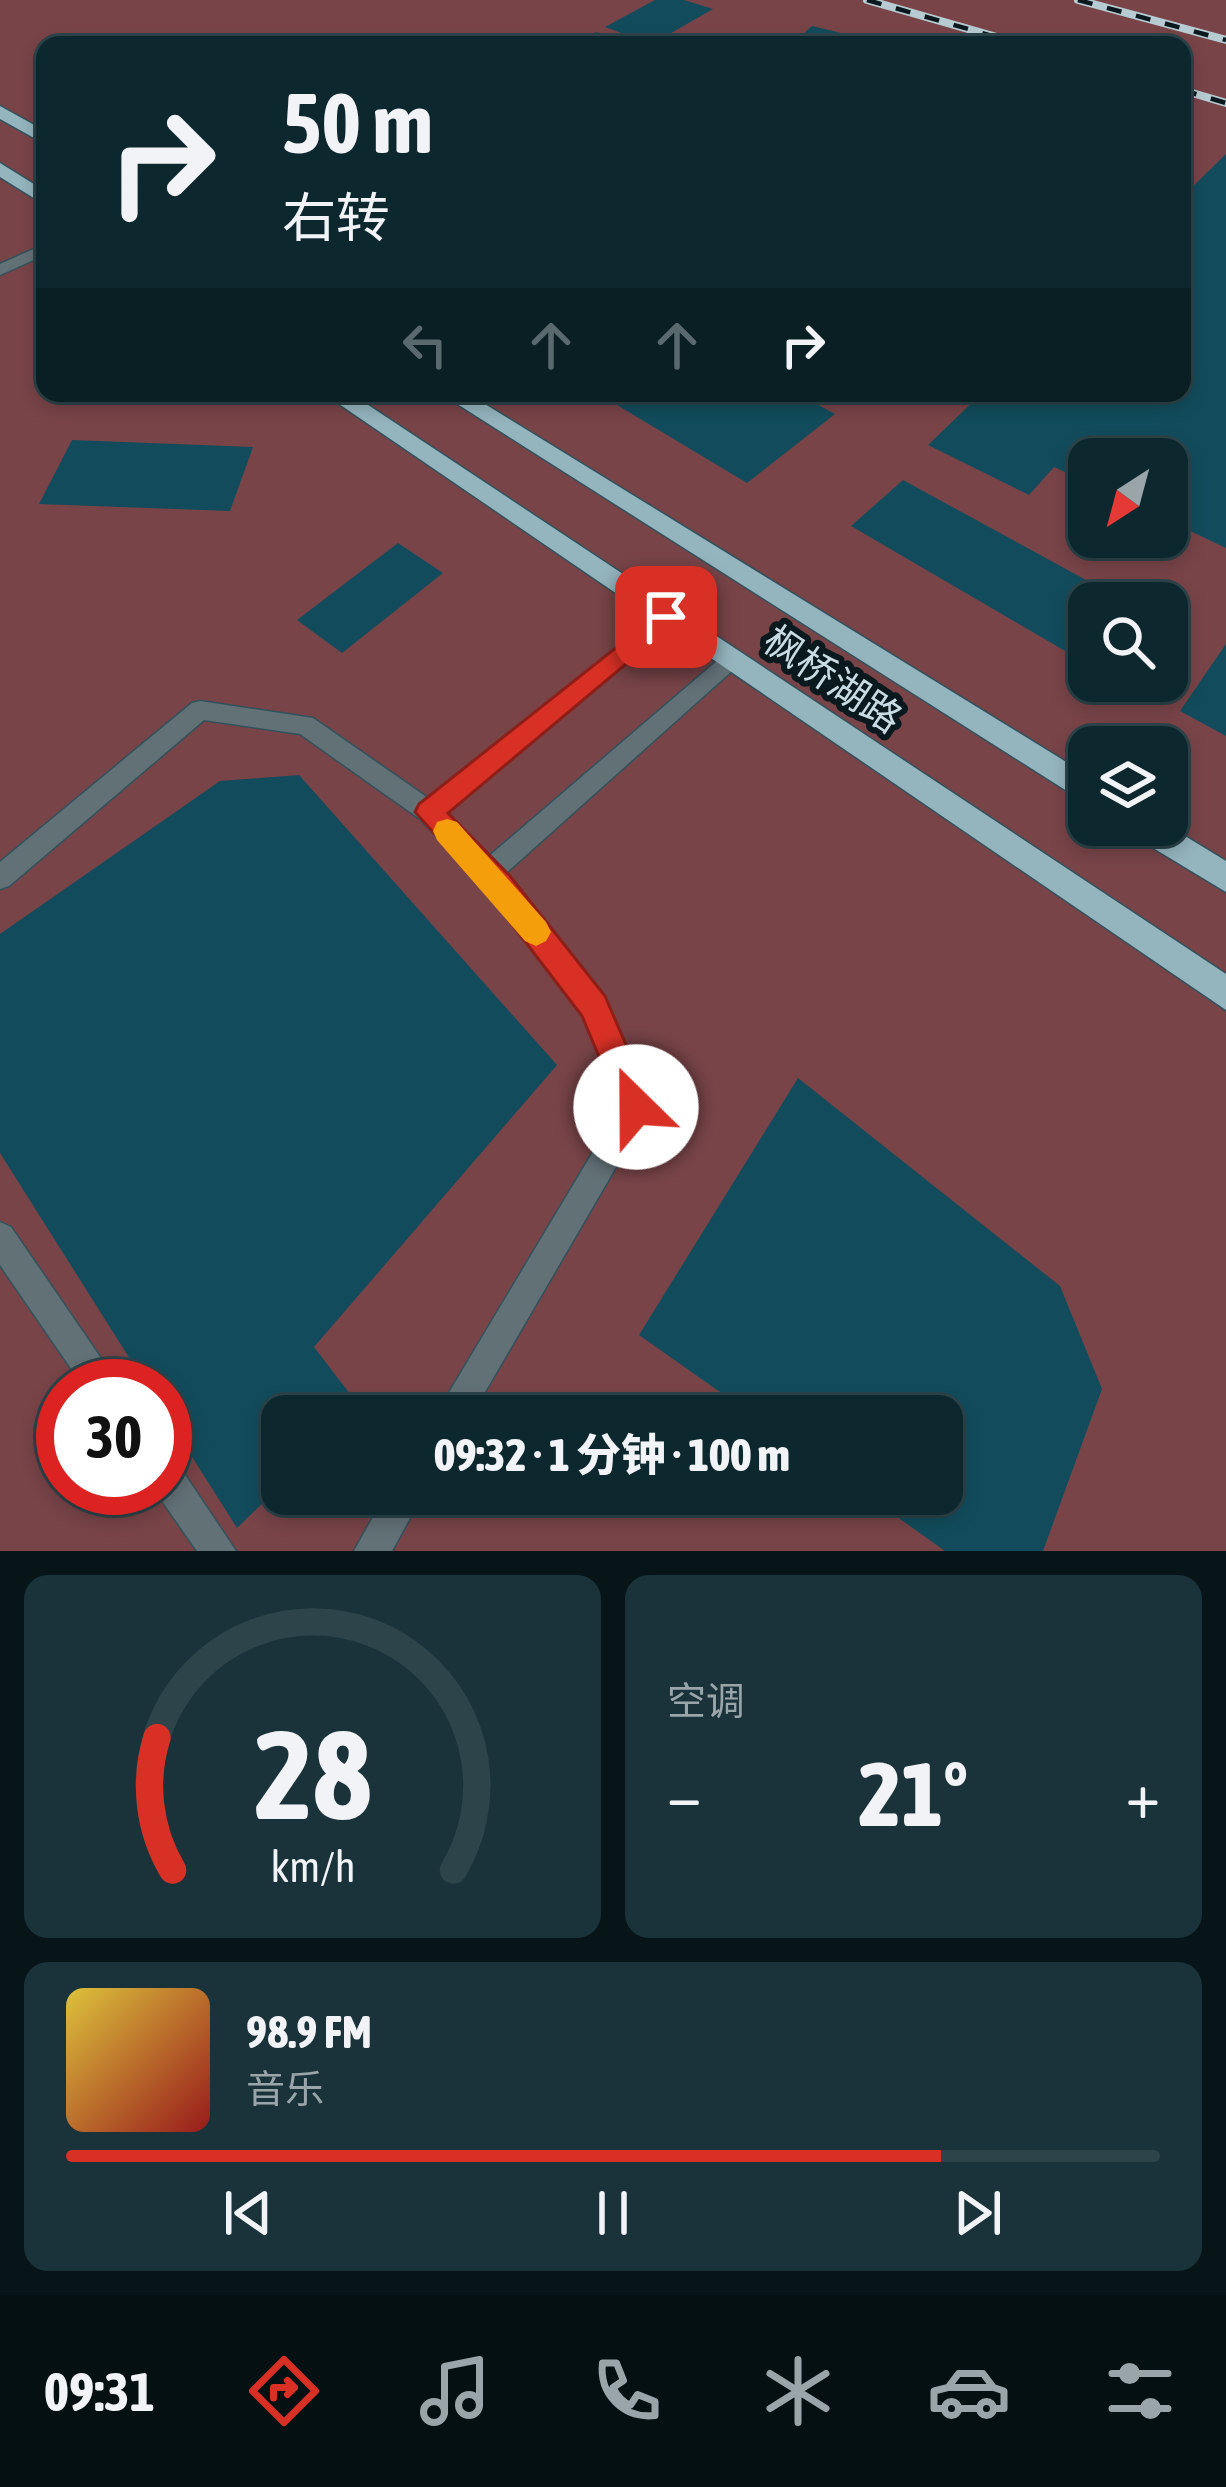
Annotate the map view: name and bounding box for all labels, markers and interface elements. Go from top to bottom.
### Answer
text: 50 m [282,75,433,171]
icon: right [84,84,240,240]
text: 右转 [282,187,390,248]
icon: left [392,312,458,378]
icon: ahead [518,312,584,378]
icon: ahead [644,312,710,378]
icon: right [770,312,836,378]
north arrow [1068,438,1188,558]
map controls [1068,438,1188,846]
pin [615,566,717,668]
button: search [1068,582,1188,702]
icon: arrive [633,584,699,650]
street label: 枫桥湖路 [756,617,910,741]
button: layers [1068,726,1188,846]
position arrow [573,1044,699,1170]
speed limit sign: 30 [36,1359,192,1515]
text: 09:32 · 1 分钟 · 100 m [434,1429,790,1481]
text: 空调 [667,1679,745,1723]
text: 28 [254,1702,371,1845]
text: 21° [859,1742,968,1845]
text: − [667,1756,701,1832]
text: + [1126,1756,1160,1832]
text: km/h [270,1841,355,1890]
text: 98.9 FM [246,2006,372,2058]
text: 音乐 [246,2067,324,2111]
icon: previous [215,2180,281,2246]
icon: pause [580,2180,646,2246]
icon: next [945,2180,1011,2246]
icon: directions [242,2349,326,2433]
icon: music [413,2349,497,2433]
icon: phone [585,2349,669,2433]
icon: climate [756,2349,840,2433]
icon: car [927,2349,1011,2433]
icon: filters [1098,2349,1182,2433]
text: 09:31 [44,2361,155,2422]

